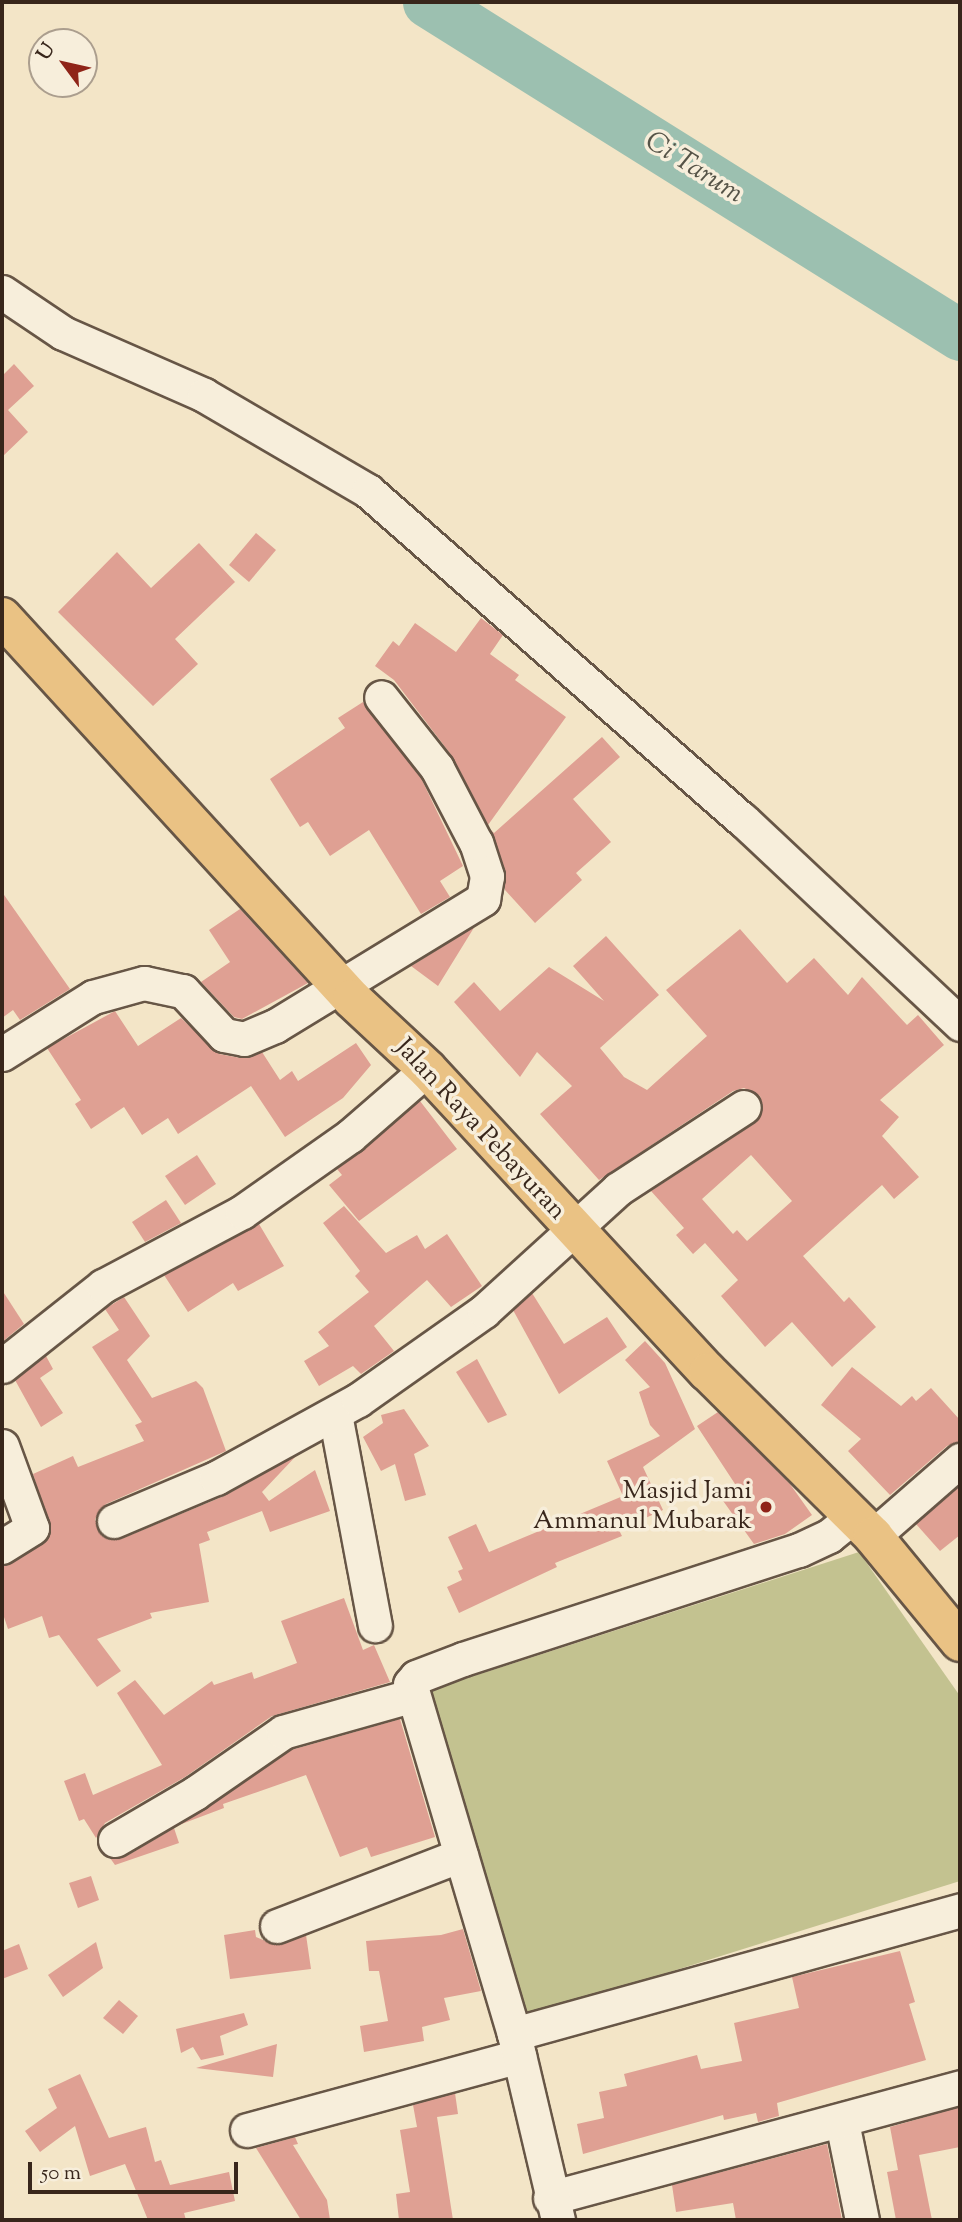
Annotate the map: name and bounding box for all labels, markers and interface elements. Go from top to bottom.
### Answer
north arrow [28,28,98,98]
text: U [31,39,62,66]
water label: Ci Tarum [639,125,749,211]
street label: Jalan Raya Pebayuran [388,1033,572,1227]
place label: Masjid Jami Ammanul Mubarak [533,1476,752,1538]
marker: Masjid Jami Ammanul Mubarak [758,1499,774,1515]
scale bar [32,2148,242,2192]
text: 50 m [41,2159,81,2189]

